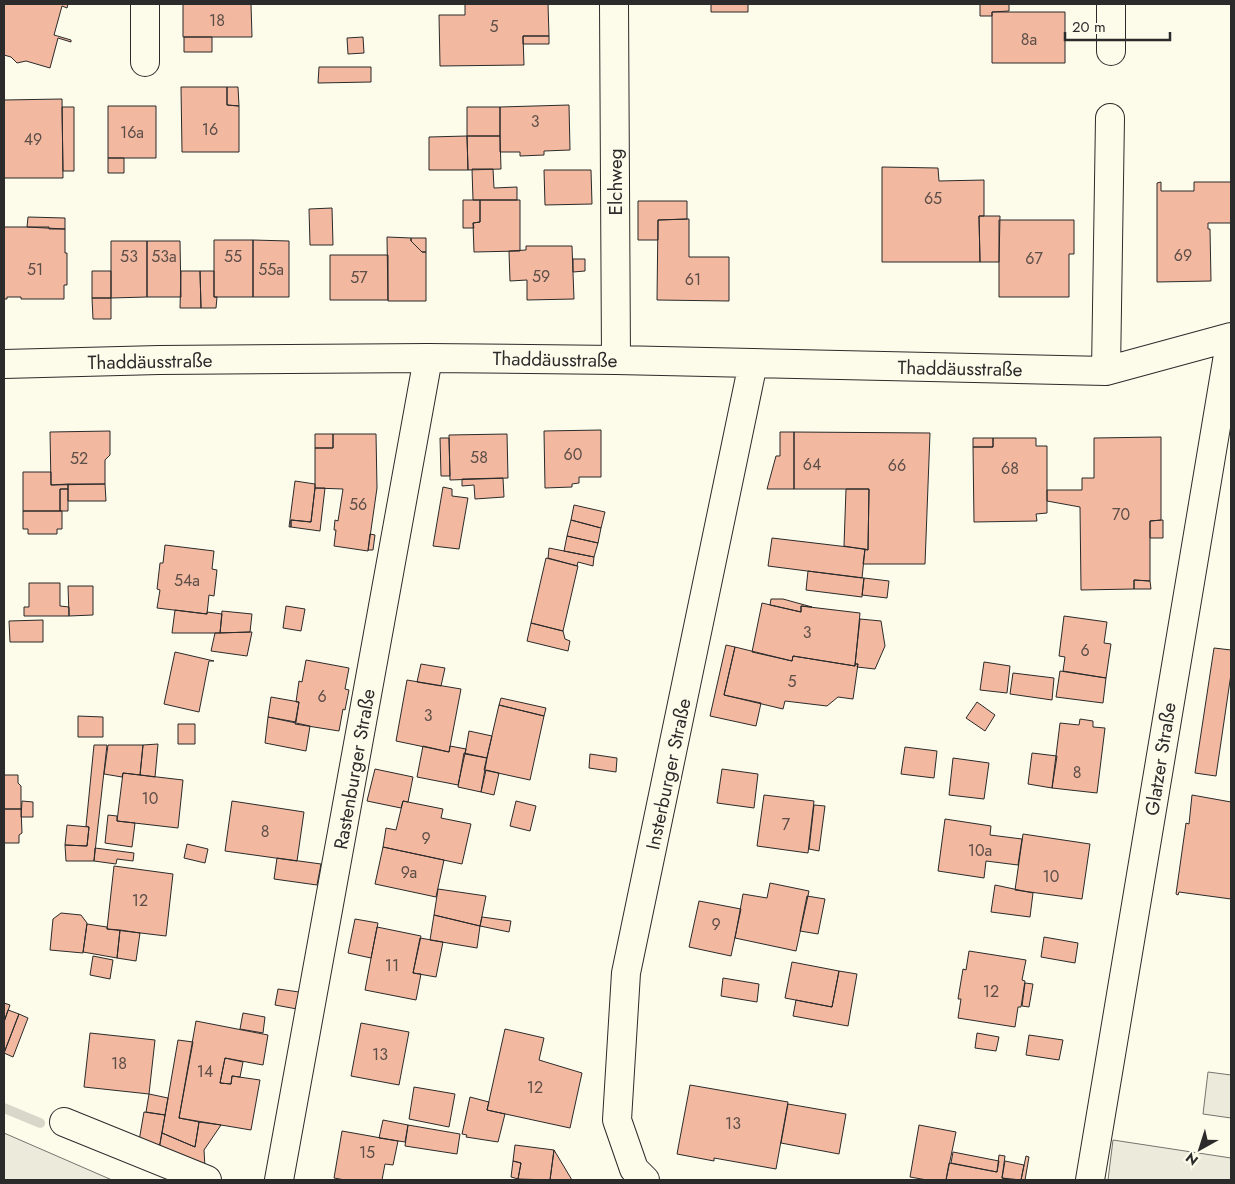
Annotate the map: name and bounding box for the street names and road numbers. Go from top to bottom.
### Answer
street label: Elchweg [602,148,629,216]
street label: Thaddäusstraße [492,345,618,374]
street label: Thaddäusstraße [87,347,213,376]
street label: Thaddäusstraße [897,354,1023,383]
street label: Rastenburger Straße [327,686,382,852]
street label: Insterburger Straße [639,696,698,852]
street label: Glatzer Straße [1138,700,1183,818]

